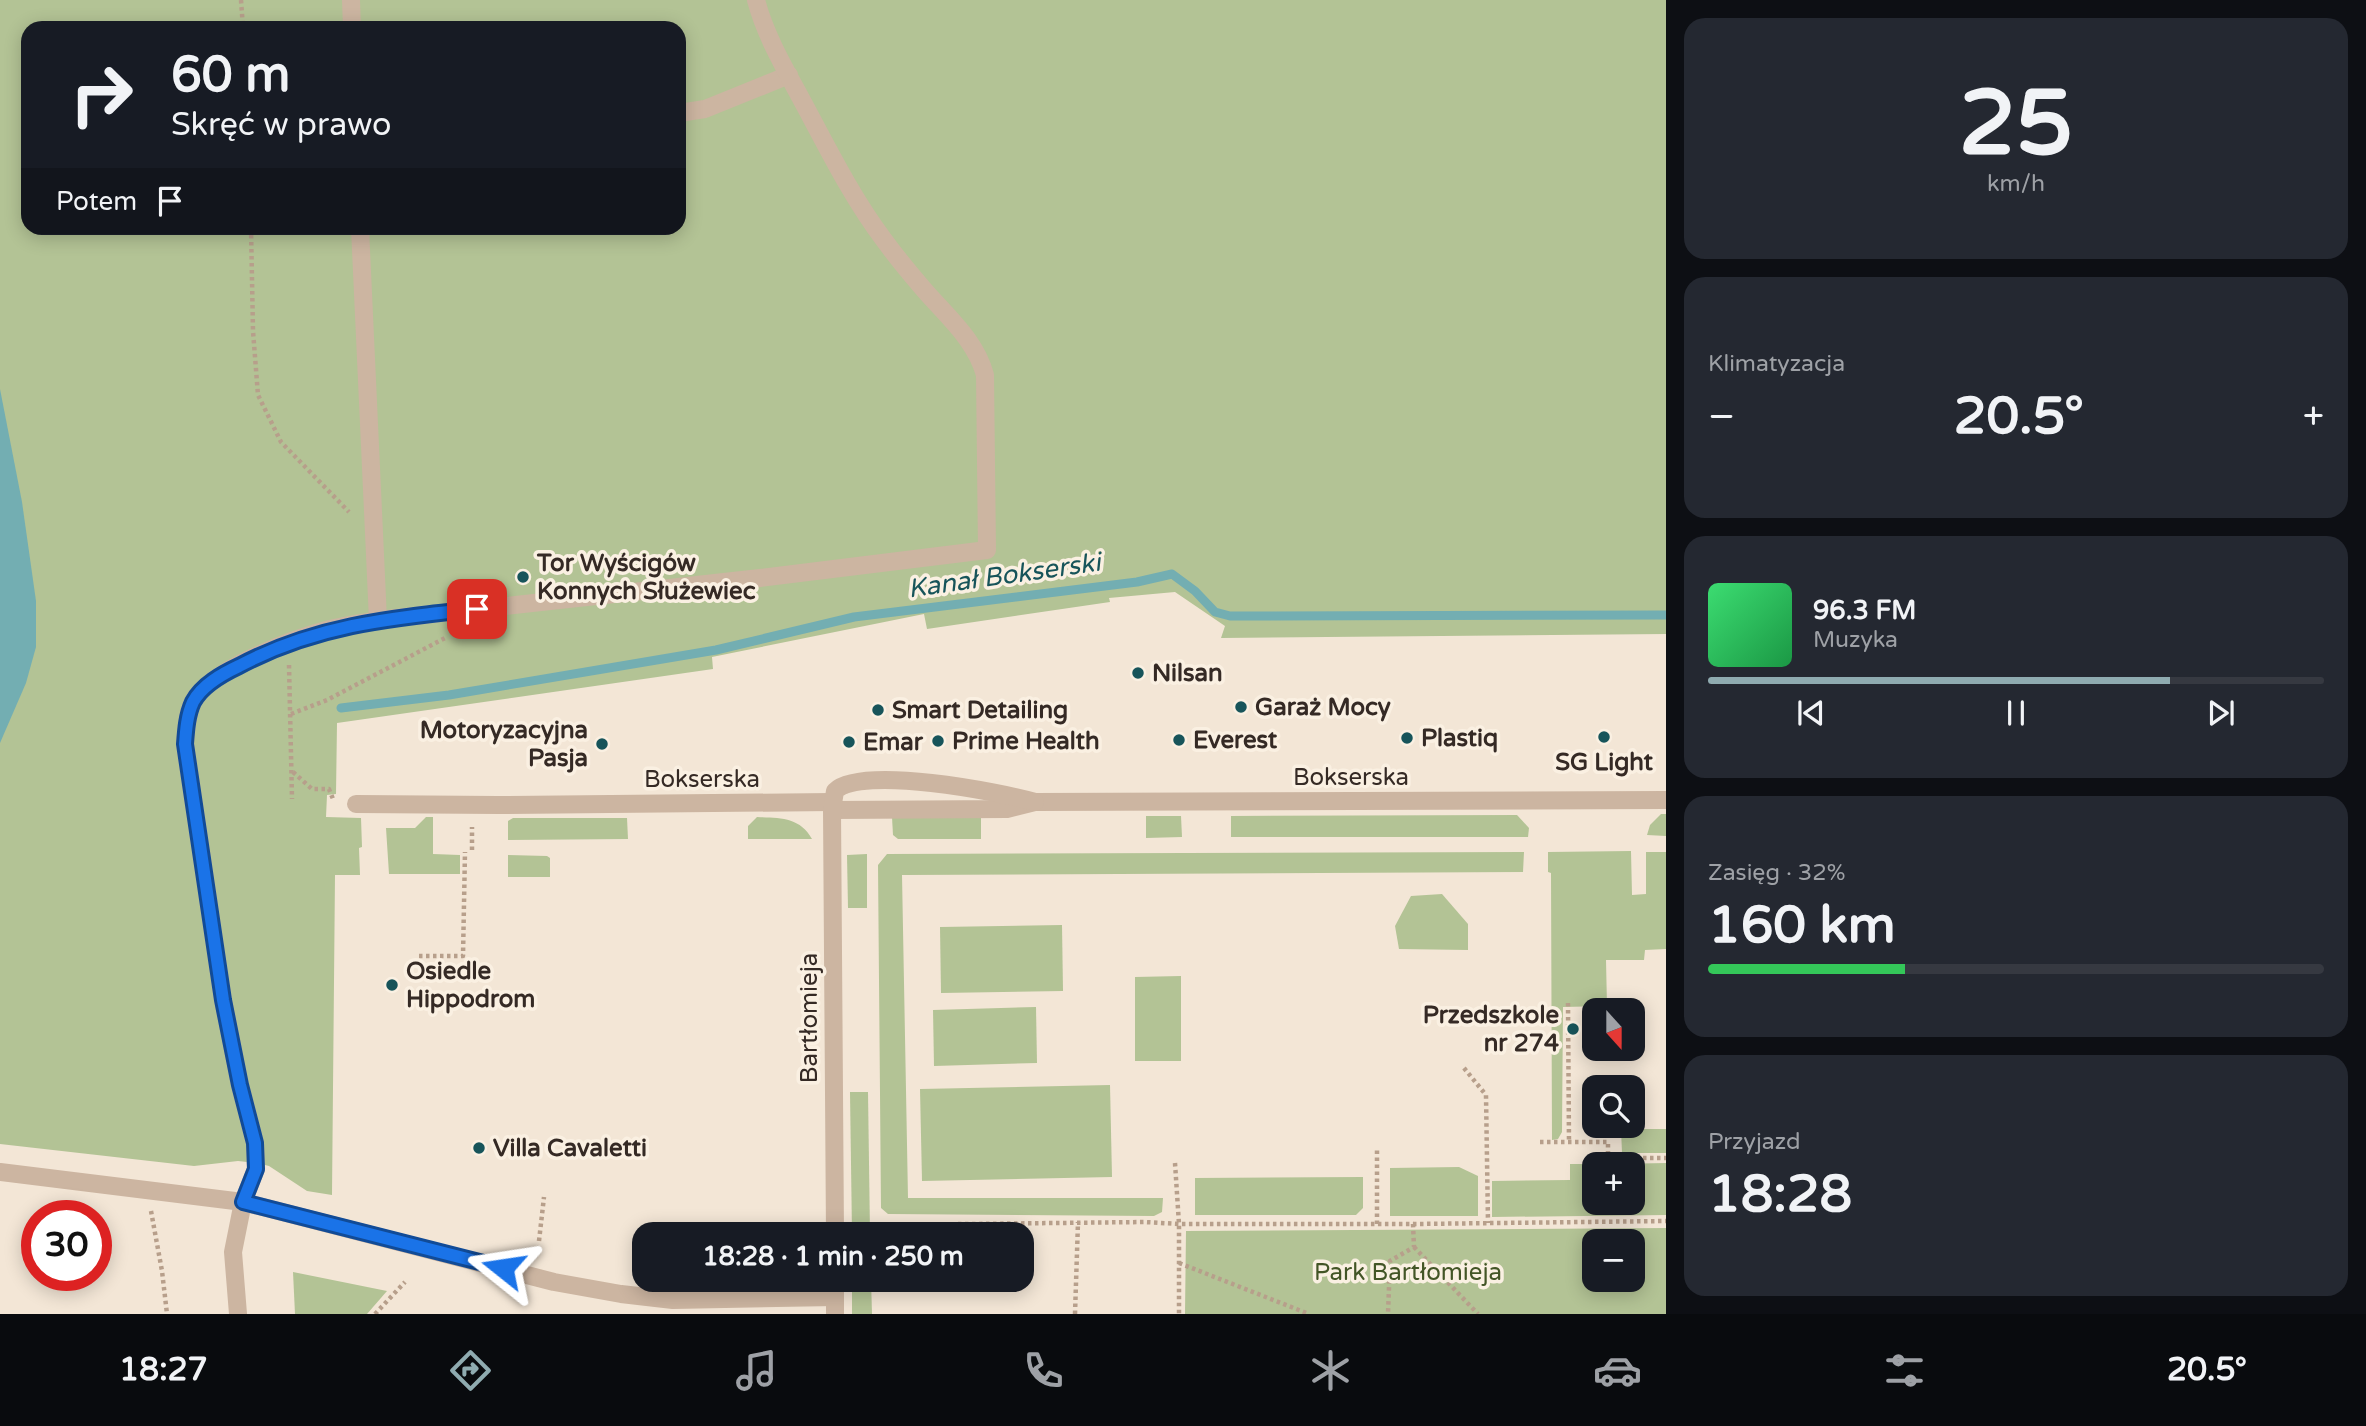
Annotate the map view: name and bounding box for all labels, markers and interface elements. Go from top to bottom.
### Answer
text: 60 m [171,46,290,105]
icon: right [56,49,147,140]
text: 25 [1959,69,2073,179]
text: Skręć w prawo [171,106,392,144]
text: km/h [1987,170,2045,198]
icon: arrive [151,182,189,220]
text: Potem [56,186,137,217]
text: Klimatyzacja [1708,350,1845,378]
text: 20.5° [1954,385,2084,448]
text: − [1708,394,1735,440]
text: + [2303,394,2324,440]
water label: Kanał Bokserski [906,546,1106,604]
place label: Tor Wyścigów Konnych Służewiec [536,549,756,606]
marker: Tor Wyścigów Konnych Służewiec [515,569,531,585]
pin [447,579,507,639]
icon: arrive [458,590,496,628]
text: 96.3 FM [1813,595,1916,626]
text: Muzyka [1813,626,1898,654]
place label: Nilsan [1152,659,1223,688]
marker: Nilsan [1130,665,1146,681]
place label: Garaż Mocy [1255,693,1391,722]
icon: previous [1792,694,1830,732]
icon: pause [1997,694,2035,732]
icon: next [2202,694,2240,732]
place label: Smart Detailing [892,696,1068,725]
marker: Garaż Mocy [1233,699,1249,715]
marker: Smart Detailing [870,702,886,718]
place label: Motoryzacyjna Pasja [420,716,588,773]
place label: Plastiq [1421,724,1498,753]
place label: Everest [1193,726,1278,755]
place label: Prime Health [952,727,1100,756]
place label: Emar [863,728,924,757]
marker: SG Light [1596,729,1612,745]
marker: Plastiq [1399,730,1415,746]
marker: Everest [1171,732,1187,748]
marker: Prime Health [930,733,946,749]
marker: Emar [841,734,857,750]
marker: Motoryzacyjna Pasja [594,736,610,752]
place label: SG Light [1555,748,1654,777]
street label: Bokserska [1293,763,1409,792]
street label: Bokserska [644,765,760,794]
text: Zasięg · 32% [1708,859,1845,887]
text: 160 km [1708,894,1896,957]
street label: Bartłomieja [795,953,824,1083]
place label: Osiedle Hippodrom [406,957,535,1014]
marker: Osiedle Hippodrom [384,977,400,993]
north arrow [1582,998,1645,1060]
map controls [1582,998,1645,1292]
place label: Przedszkole nr 274 [1423,1001,1559,1058]
marker: Przedszkole nr 274 [1565,1021,1581,1037]
button: search [1582,1075,1645,1138]
text: Przyjazd [1708,1128,1801,1156]
place label: Villa Cavaletti [493,1134,647,1163]
marker: Villa Cavaletti [471,1140,487,1156]
button: + [1582,1152,1645,1215]
text: 18:28 [1708,1163,1852,1226]
speed limit sign: 30 [21,1200,112,1291]
button: − [1582,1229,1645,1292]
position arrow [466,1231,540,1305]
text: 18:28 · 1 min · 250 m [702,1241,964,1272]
park label: Park Bartłomieja [1314,1258,1502,1287]
icon: directions [446,1346,495,1395]
icon: music [732,1346,781,1395]
icon: phone [1019,1346,1068,1395]
icon: climate [1306,1346,1355,1395]
icon: car [1593,1346,1642,1395]
icon: filters [1880,1346,1929,1395]
text: 18:27 [119,1351,208,1389]
text: 20.5° [2167,1351,2247,1389]

